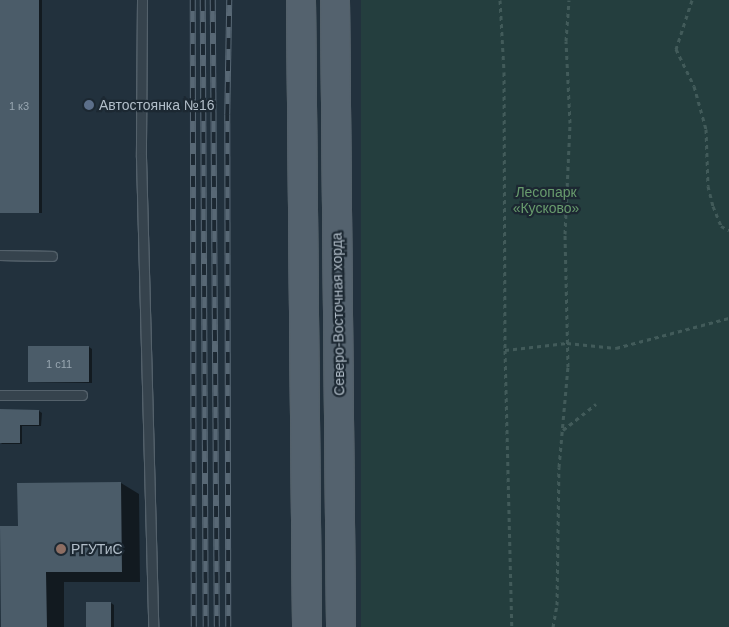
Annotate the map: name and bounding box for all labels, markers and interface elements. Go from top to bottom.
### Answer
place label: Автостоянка №16 [99,97,215,113]
house number: 1 к3 [9,99,29,113]
marker: Автостоянка №16 [83,99,95,111]
park label: Лесопарк «Кусково» [513,184,579,216]
street label: Северо-Восточная хорда [328,232,348,396]
house number: 1 с11 [46,357,72,371]
place label: РГУТиС [71,541,123,557]
marker: РГУТиС [55,543,67,555]

